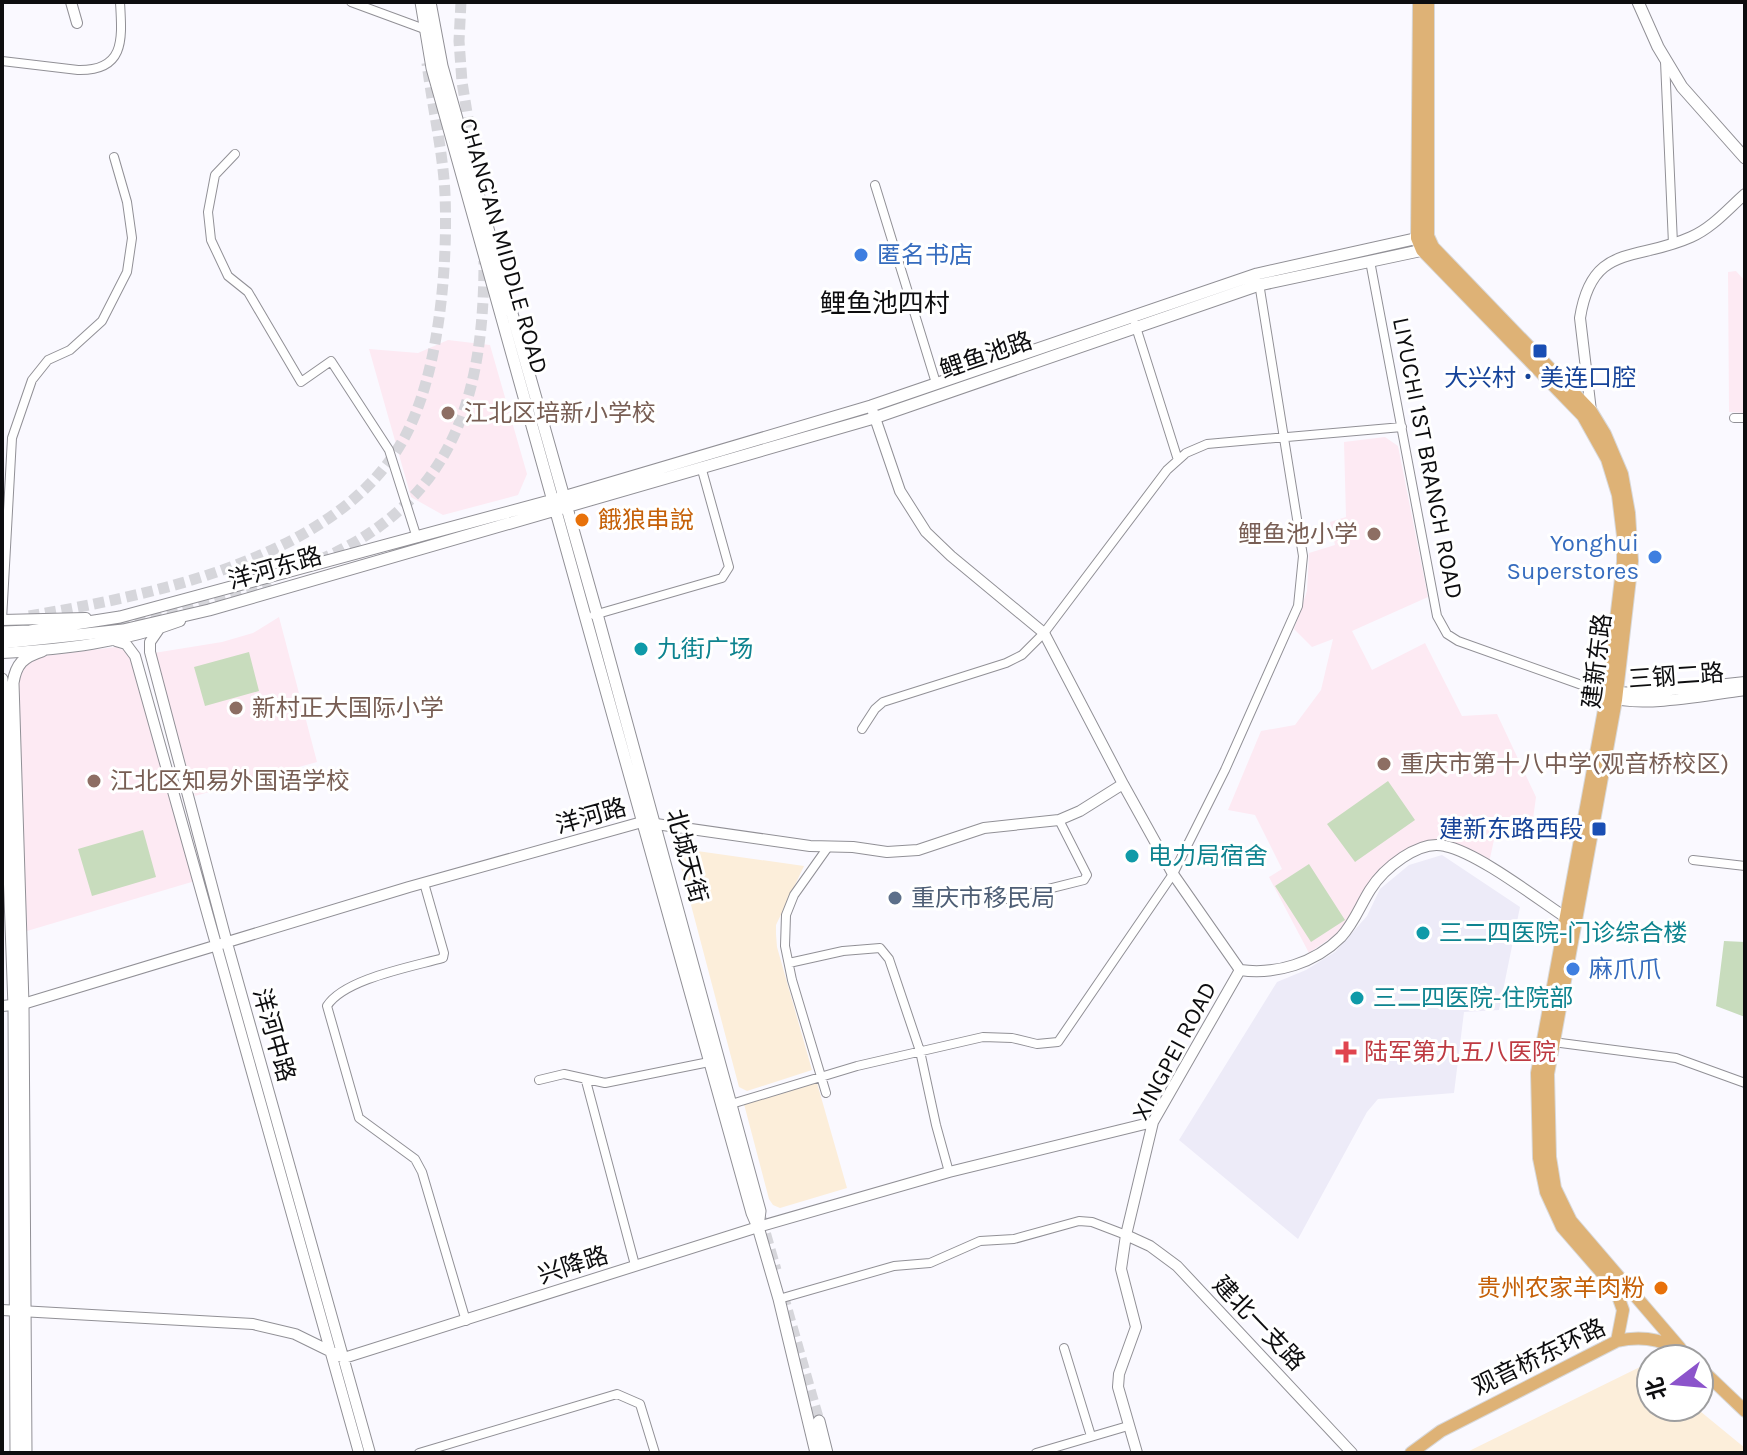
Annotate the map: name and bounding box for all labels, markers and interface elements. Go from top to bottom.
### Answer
street label: CHANG'AN MIDDLE ROAD [454,115,554,377]
place label: 匿名书店 [877,241,973,269]
marker: 匿名书店 [852,246,870,264]
district label: 鲤鱼池四村 [820,288,950,319]
street label: LIYUCHI 1ST BRANCH ROAD [1387,315,1469,601]
street label: 鲤鱼池路 [936,326,1036,384]
marker: 大兴村‧美连口腔 [1531,342,1549,360]
place label: 大兴村‧美连口腔 [1444,364,1636,392]
place label: 江北区培新小学校 [464,399,656,427]
marker: 江北区培新小学校 [439,404,457,422]
place label: 餓狼串說 [598,506,694,534]
marker: 餓狼串說 [573,511,591,529]
place label: 鲤鱼池小学 [1238,520,1358,548]
marker: 鲤鱼池小学 [1365,525,1383,543]
place label: Yonghui Superstores [1507,529,1639,585]
street label: 洋河东路 [225,541,325,595]
marker: Yonghui Superstores [1646,548,1664,566]
street label: 建新东路 [1577,612,1617,710]
place label: 九街广场 [657,635,753,663]
marker: 九街广场 [632,640,650,658]
street label: 三钢二路 [1627,659,1725,693]
place label: 新村正大国际小学 [252,694,444,722]
marker: 新村正大国际小学 [227,699,245,717]
place label: 重庆市第十八中学(观音桥校区) [1400,750,1729,778]
marker: 重庆市第十八中学(观音桥校区) [1375,755,1393,773]
place label: 江北区知易外国语学校 [110,767,350,795]
marker: 江北区知易外国语学校 [85,772,103,790]
street label: 洋河路 [553,793,629,839]
street label: 北城天街 [661,806,713,906]
place label: 建新东路西段 [1439,815,1583,843]
marker: 建新东路西段 [1590,820,1608,838]
place label: 电力局宿舍 [1148,842,1268,870]
marker: 电力局宿舍 [1123,847,1141,865]
place label: 重庆市移民局 [911,884,1055,912]
marker: 重庆市移民局 [886,889,904,907]
place label: 三二四医院-门诊综合楼 [1439,919,1687,947]
marker: 三二四医院-门诊综合楼 [1414,924,1432,942]
place label: 麻爪爪 [1589,955,1661,983]
marker: 麻爪爪 [1564,960,1582,978]
street label: XINGPEI ROAD [1126,977,1222,1125]
place label: 三二四医院-住院部 [1373,984,1573,1012]
street label: 洋河中路 [247,985,301,1085]
marker: 三二四医院-住院部 [1348,989,1366,1007]
place label: 陆军第九五八医院 [1364,1038,1556,1066]
marker: 陆军第九五八医院 [1335,1041,1357,1063]
street label: 兴降路 [534,1241,612,1289]
street label: 建北一支路 [1207,1270,1311,1376]
place label: 贵州农家羊肉粉 [1477,1274,1645,1302]
marker: 贵州农家羊肉粉 [1652,1279,1670,1297]
street label: 观音桥东环路 [1468,1313,1610,1401]
north arrow [1635,1343,1715,1423]
text: 北 [1641,1374,1672,1402]

